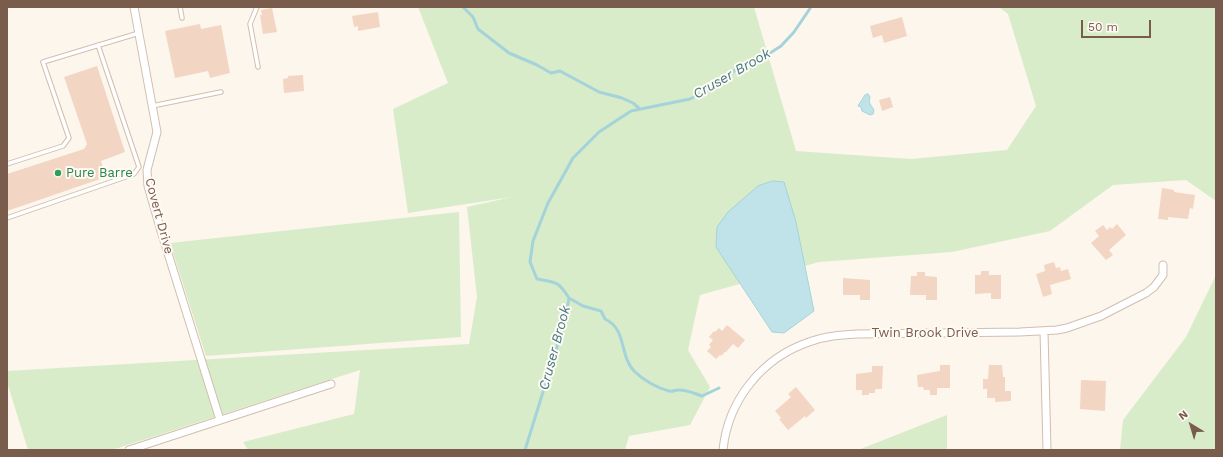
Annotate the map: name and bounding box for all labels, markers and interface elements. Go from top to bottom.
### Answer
scale bar [1083,12,1153,38]
text: 50 m [1088,20,1118,34]
water label: Cruser Brook [690,45,774,103]
place label: Pure Barre [66,165,133,181]
marker: Pure Barre [53,168,63,178]
street label: Covert Drive [141,176,177,256]
water label: Cruser Brook [536,304,574,392]
street label: Twin Brook Drive [871,325,979,341]
north arrow [1171,405,1211,445]
text: N [1176,408,1191,423]

